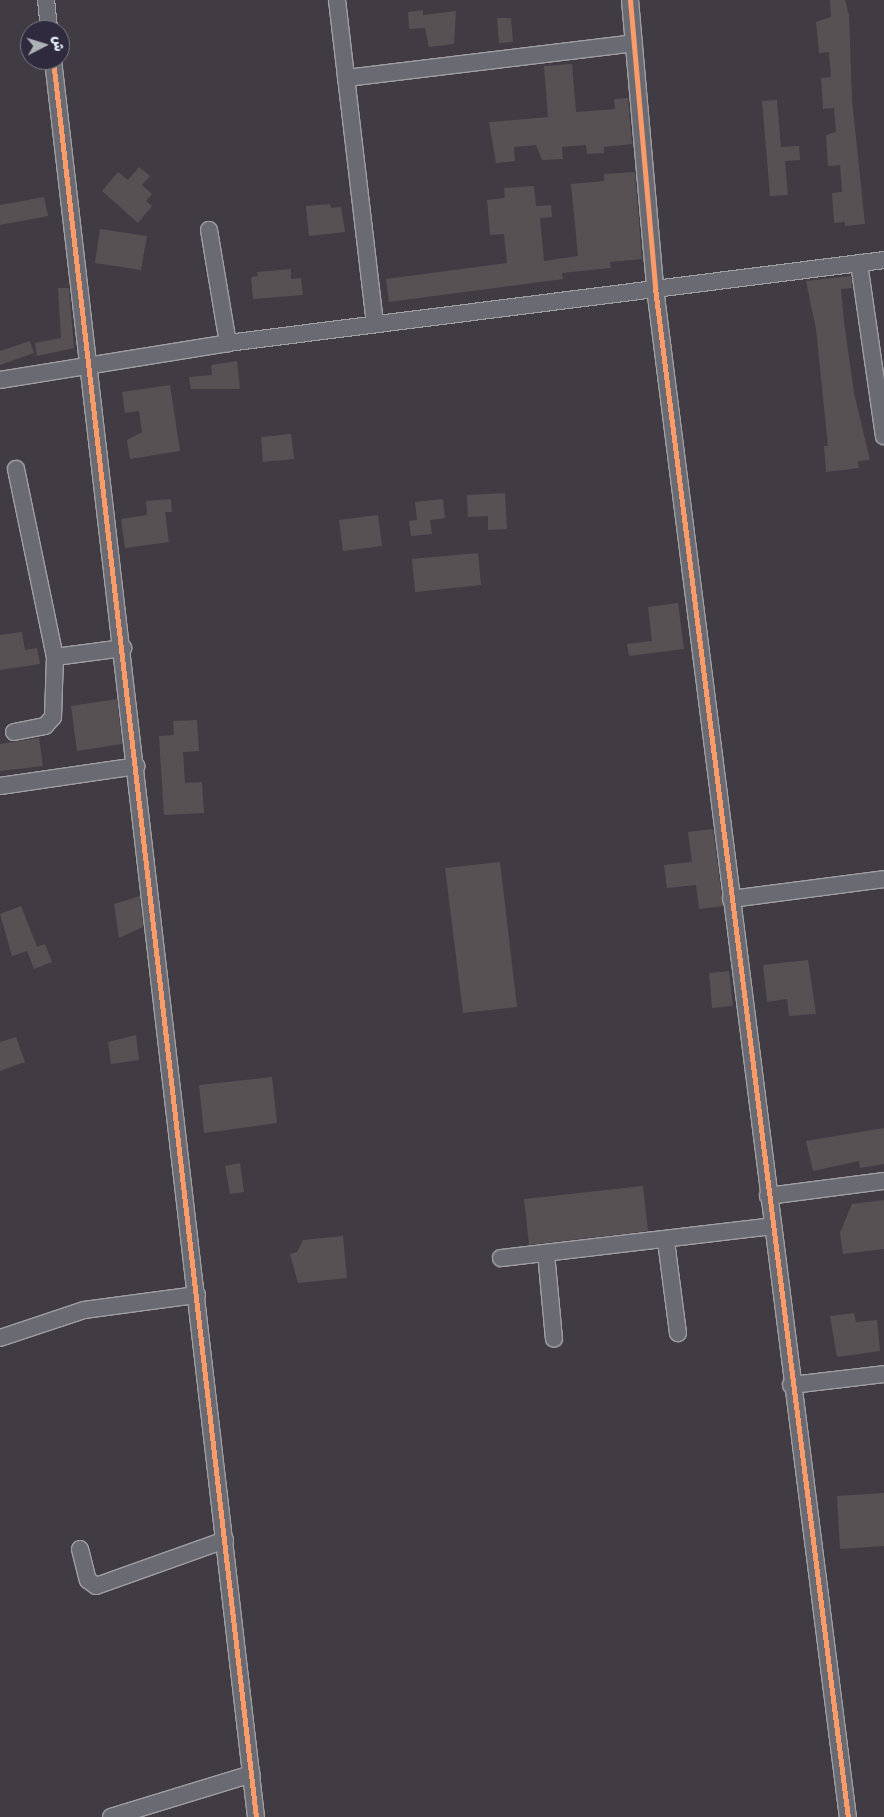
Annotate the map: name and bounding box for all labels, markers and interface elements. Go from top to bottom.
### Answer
north arrow [20,20,70,70]
text: ش [49,35,69,52]

